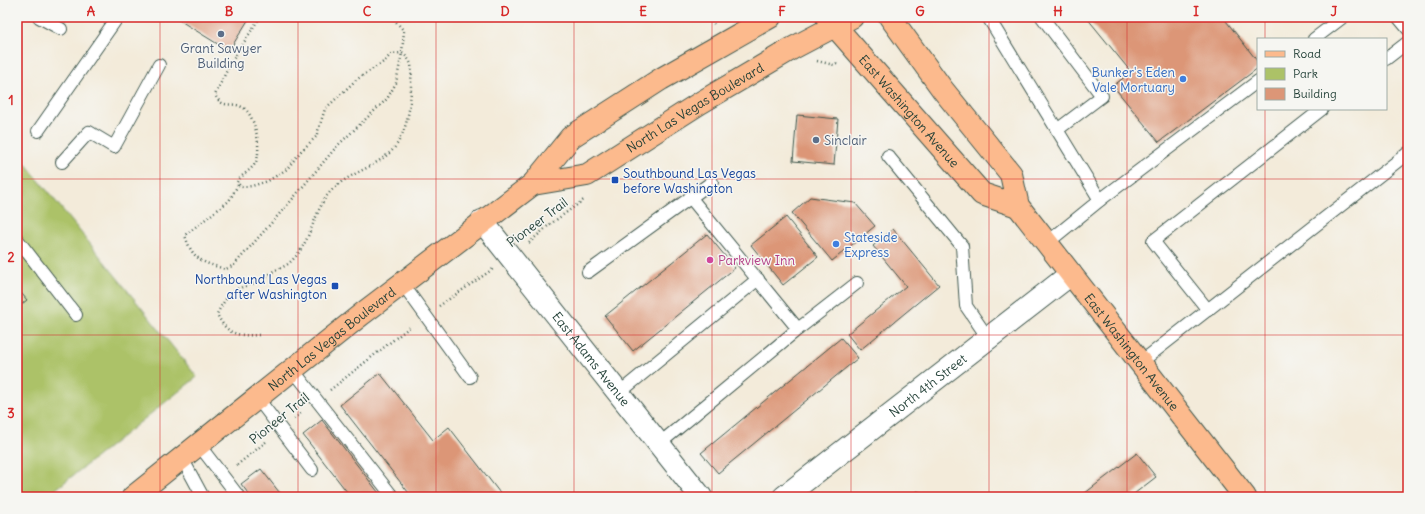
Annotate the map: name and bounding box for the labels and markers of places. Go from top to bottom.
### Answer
marker: Grant Sawyer Building [216,29,226,39]
place label: Grant Sawyer Building [180,40,262,72]
place label: Bunker's Eden Vale Mortuary [1091,64,1175,96]
marker: Bunker's Eden Vale Mortuary [1178,74,1188,84]
place label: Sinclair [824,132,868,149]
marker: Sinclair [811,135,821,145]
place label: Southbound Las Vegas before Washington [623,165,756,197]
marker: Southbound Las Vegas before Washington [610,175,620,185]
place label: Stateside Express [844,229,897,261]
marker: Stateside Express [831,239,841,249]
place label: Parkview Inn [718,252,795,269]
marker: Parkview Inn [705,255,715,265]
place label: Northbound Las Vegas after Washington [195,271,327,303]
marker: Northbound Las Vegas after Washington [330,281,340,291]

